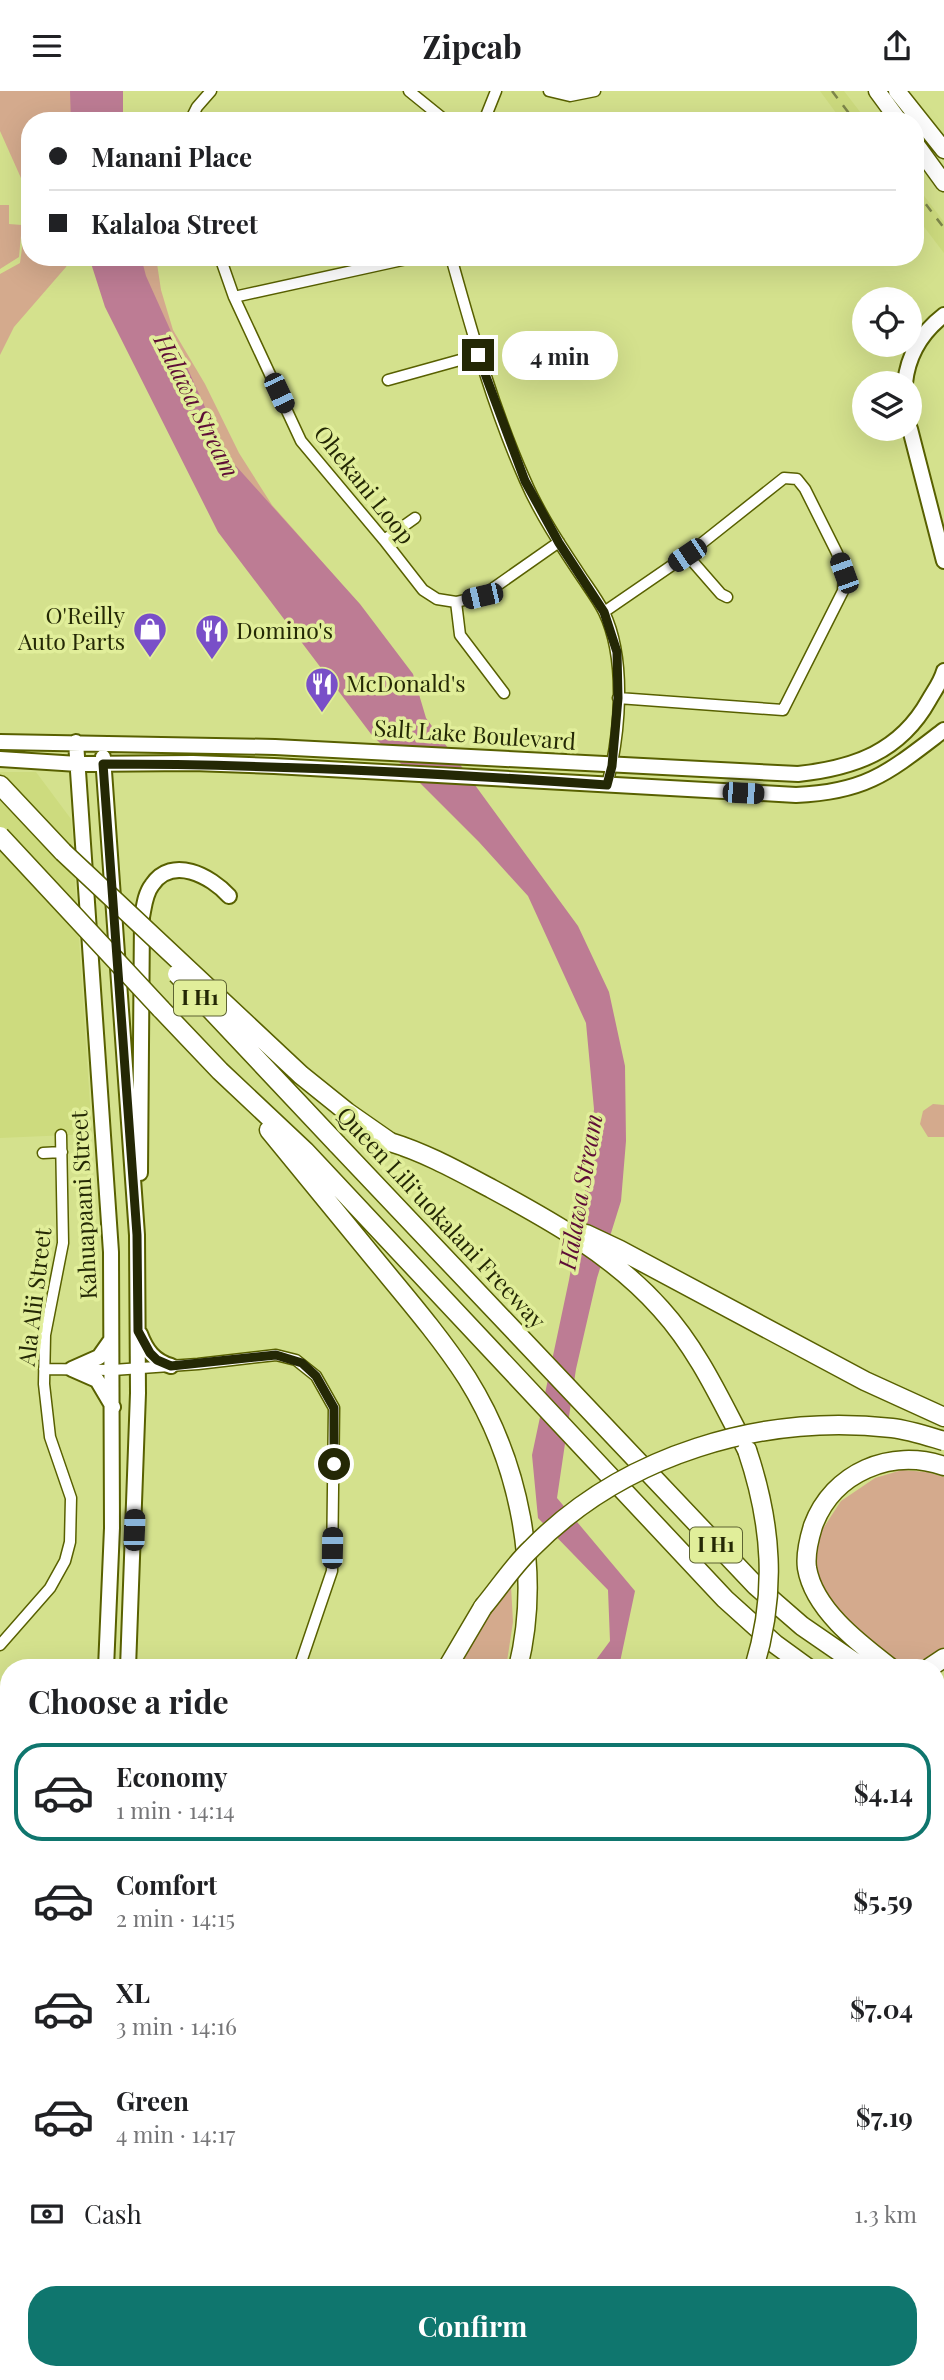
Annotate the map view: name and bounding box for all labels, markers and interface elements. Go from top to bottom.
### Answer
text: Zipcab [422,24,522,67]
icon: menu [28,27,66,65]
icon: share [878,27,916,65]
text: Manani Place [91,139,252,174]
text: Kalaloa Street [91,206,258,241]
map controls [852,287,922,441]
button: locate [852,287,922,357]
water label: Hālawa Stream [147,327,248,483]
callout: 4 min [503,331,618,379]
route end [462,339,494,371]
text: 4 min [530,340,590,371]
car [261,370,298,416]
button: layers [852,371,922,441]
street label: Ohekani Loop [308,418,423,550]
car [664,535,711,575]
car [827,550,862,596]
car [460,581,505,611]
place label: O'Reilly Auto Parts [17,599,125,656]
shop icon: O'Reilly Auto Parts [131,610,169,659]
restaurant icon: Domino's [193,612,231,661]
place label: Domino's [236,614,333,645]
restaurant icon: McDonald's [303,665,341,714]
place label: McDonald's [346,667,466,698]
street label: Salt Lake Boulevard [373,711,577,756]
car [722,781,765,805]
road number: I H1 [174,981,226,1016]
street label: Queen Liliʻuokalani Freeway [331,1099,554,1335]
street label: Kahuapaani Street [62,1109,103,1300]
water label: Hālawa Stream [549,1111,608,1273]
street label: Ala Alii Street [10,1225,57,1369]
route start [318,1448,350,1480]
car [123,1509,146,1551]
car [322,1527,343,1569]
road number: I H1 [690,1527,742,1563]
text: Choose a ride [28,1679,229,1722]
text: Economy [116,1759,227,1794]
icon: car [32,1761,95,1824]
text: $4.14 [854,1775,913,1810]
text: 1 min · 14:14 [116,1794,235,1825]
text: Comfort [116,1867,217,1902]
icon: car [32,1869,95,1932]
text: $5.59 [853,1883,913,1918]
text: 2 min · 14:15 [116,1902,235,1933]
text: XL [116,1975,150,2010]
icon: car [32,1977,95,2040]
text: $7.04 [850,1991,913,2026]
text: 3 min · 14:16 [116,2010,237,2041]
text: Green [116,2083,189,2118]
icon: car [32,2085,95,2148]
text: $7.19 [856,2099,913,2134]
text: 4 min · 14:17 [116,2118,235,2149]
icon: cash [28,2195,66,2233]
text: Cash [84,2196,142,2231]
text: 1.3 km [854,2198,917,2229]
button: Confirm [28,2286,917,2366]

